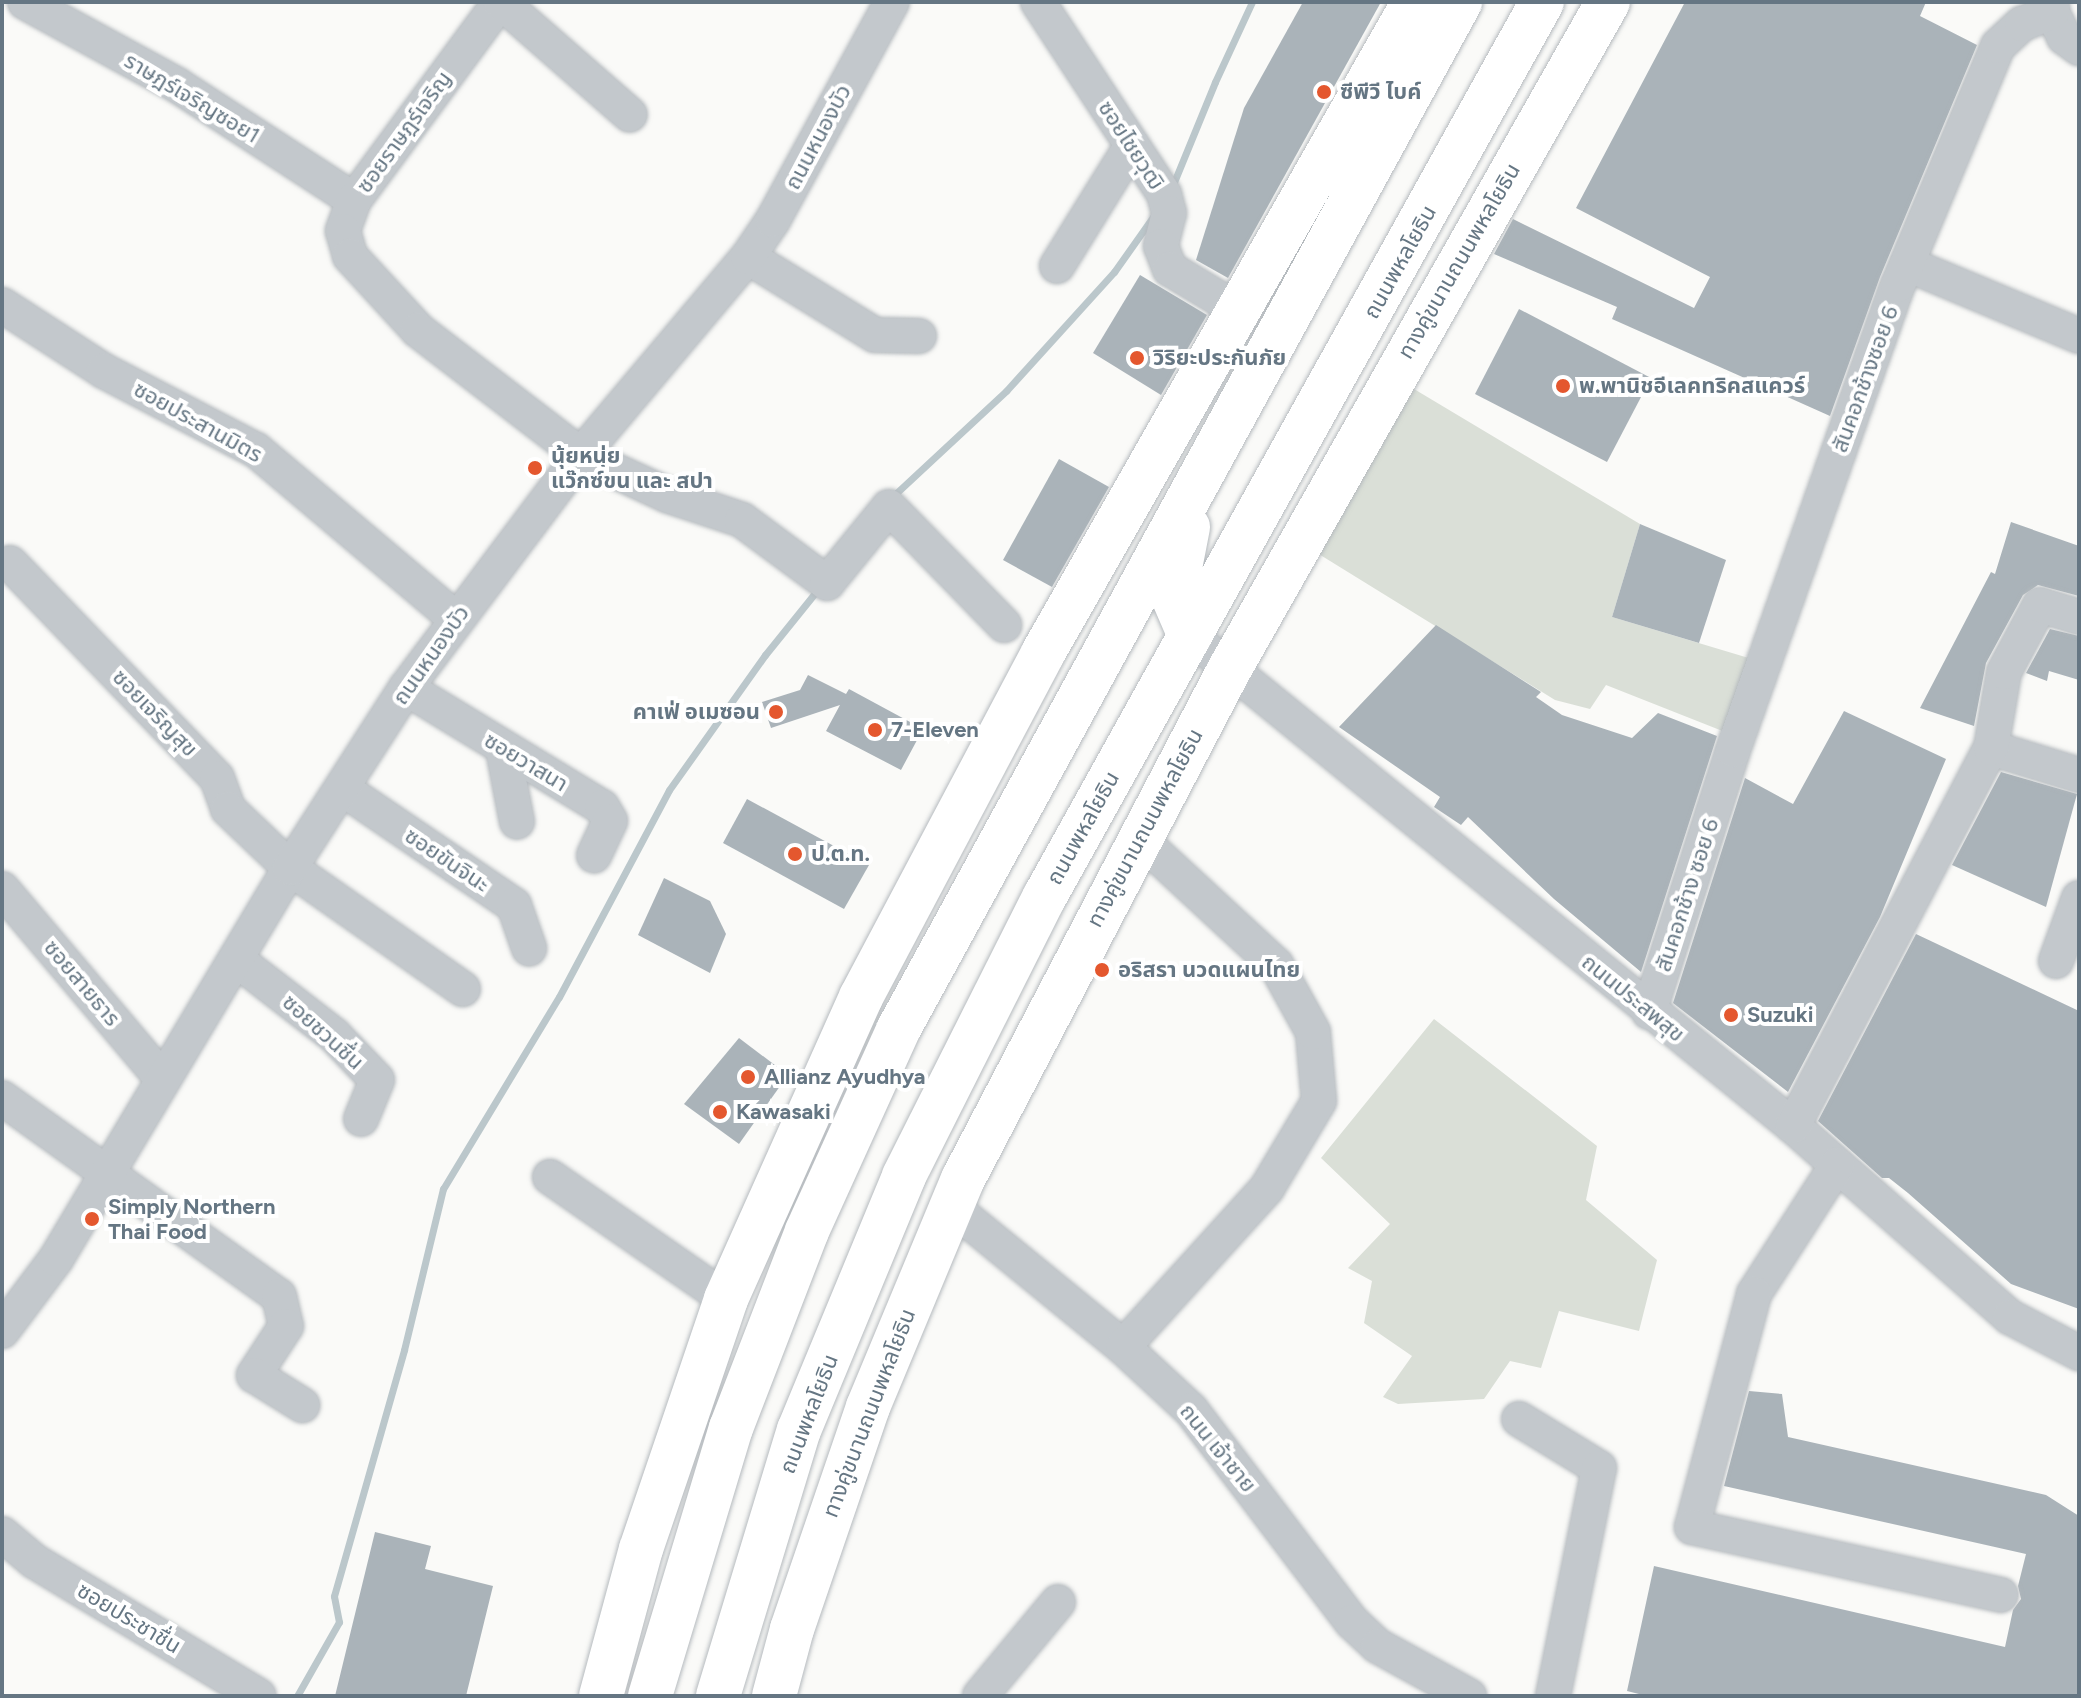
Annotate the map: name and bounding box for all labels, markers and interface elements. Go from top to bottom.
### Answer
street label: ราษฎร์เจริญซอย1 [120,47,264,149]
street label: ซอยราษฎร์เจริญ [351,66,457,198]
place label: ซีพีวี ไบค์ [1340,79,1421,105]
street label: ถนนหนองบัว [779,80,857,194]
marker: ซีพีวี ไบค์ [1315,83,1333,101]
street label: ซอยไชยวุฒิ [1093,96,1169,194]
street label: ทางคู่ขนานถนนพหลโยธิน [1392,159,1526,363]
street label: ถนนพหลโยธิน [1358,201,1442,323]
street label: สันคอกช้างซอย 6 [1826,302,1904,456]
place label: วิริยะประกันภัย [1153,345,1286,371]
marker: วิริยะประกันภัย [1128,349,1146,367]
place label: พ.พานิชอีเลคทริคสแควร์ [1579,373,1805,399]
street label: ซอยประสานมิตร [129,376,267,468]
marker: พ.พานิชอีเลคทริคสแควร์ [1554,377,1572,395]
place label: นุ้ยหนุ่ย แว๊กซ์ขน และ สปา [551,442,713,494]
marker: นุ้ยหนุ่ย แว๊กซ์ขน และ สปา [526,459,544,477]
street label: ถนนหนองบัว [387,600,475,710]
street label: ซอยเจริญสุข [107,664,203,762]
place label: คาเฟ่ อเมซอน [633,699,760,725]
marker: คาเฟ่ อเมซอน [767,703,785,721]
place label: 7-Eleven [891,717,979,743]
marker: 7-Eleven [866,721,884,739]
street label: ทางคู่ขนานถนนพหลโยธิน [1081,724,1209,932]
street label: ซอยวาสนา [479,727,573,797]
street label: ถนนพหลโยธิน [1041,767,1125,889]
street label: สันคอกช้าง ซอย 6 [1650,815,1724,975]
street label: ซอยขันจินะ [400,822,494,898]
place label: ป.ต.ท. [811,841,870,867]
marker: ป.ต.ท. [786,845,804,863]
street label: ซอยสายธาร [38,935,126,1031]
street label: ถนนประสพสุข [1576,949,1690,1047]
place label: อริสรา นวดแผนไทย [1118,957,1300,983]
marker: อริสรา นวดแผนไทย [1093,961,1111,979]
street label: ซอยชวนชื่น [277,989,369,1075]
place label: Suzuki [1747,1002,1813,1028]
marker: Suzuki [1722,1006,1740,1024]
place label: Allianz Ayudhya [764,1064,926,1090]
marker: Allianz Ayudhya [739,1068,757,1086]
place label: Kawasaki [736,1099,831,1125]
marker: Kawasaki [711,1103,729,1121]
place label: Simply Northern Thai Food [108,1193,275,1244]
marker: Simply Northern Thai Food [83,1210,101,1228]
street label: ทางคู่ขนานถนนพหลโยธิน [817,1305,921,1521]
street label: ถนนพหลโยธิน [774,1351,844,1477]
street label: ถนน เจ้าชาย [1174,1398,1262,1498]
street label: ซอยประชาชื่น [72,1577,186,1659]

